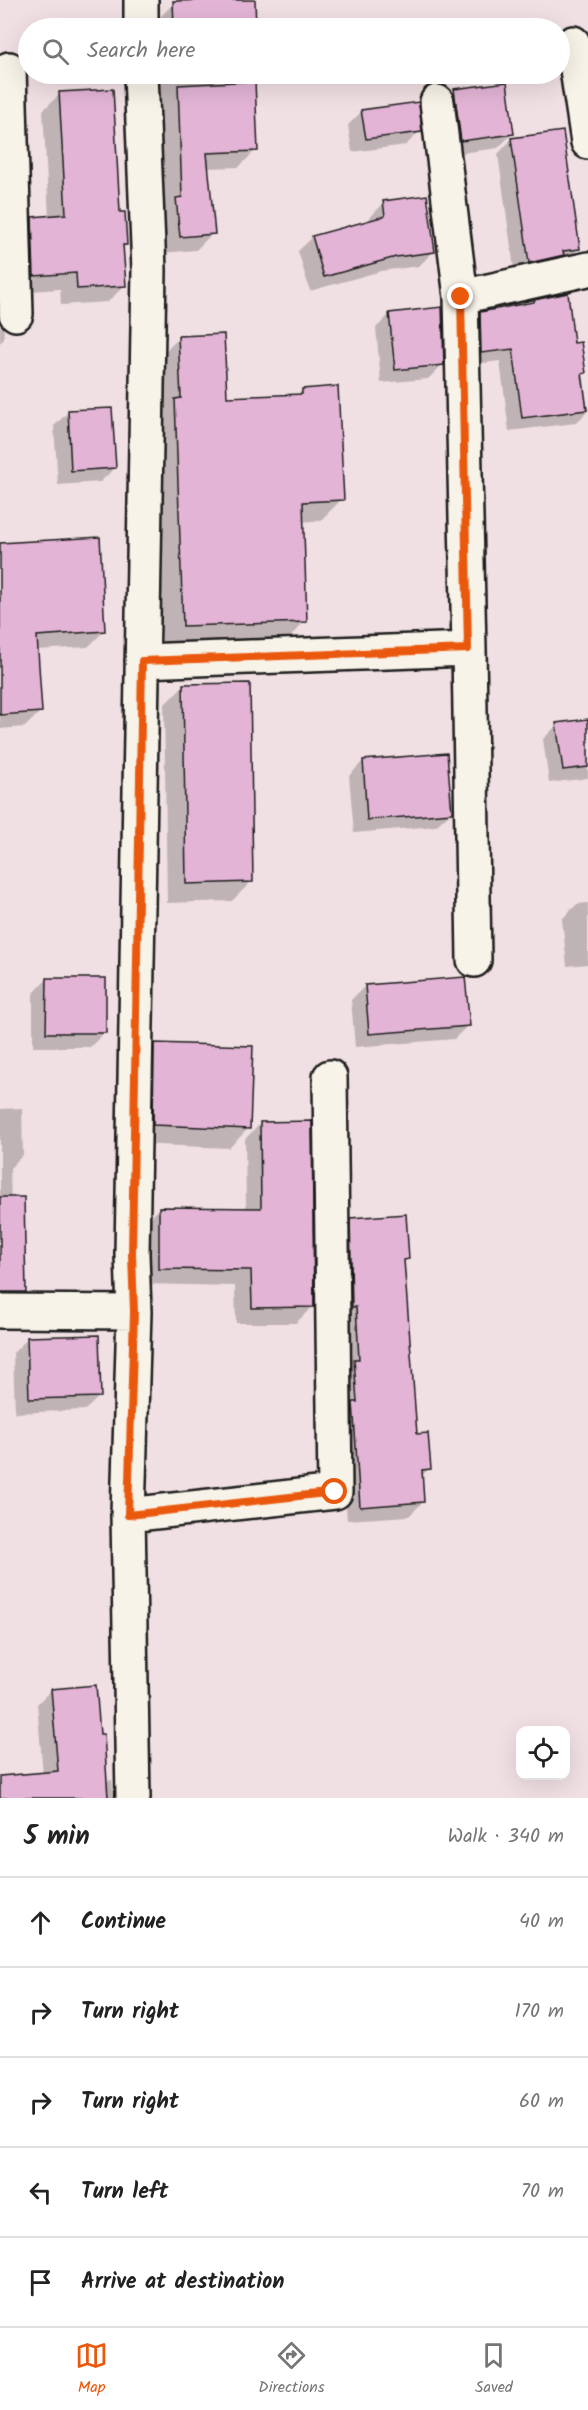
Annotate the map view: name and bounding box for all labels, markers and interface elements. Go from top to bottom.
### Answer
search box [18,18,570,84]
text: Search here [87,34,195,69]
icon: search [39,35,72,68]
route end [447,283,473,309]
route start [321,1478,347,1504]
map controls [516,1726,570,1780]
button: locate [516,1726,570,1780]
text: 5 min [24,1816,90,1858]
text: Walk · 340 m [448,1821,564,1853]
text: Continue [81,1905,166,1940]
icon: ahead [24,1906,57,1939]
text: 40 m [519,1906,564,1938]
text: Turn right [81,1995,179,2030]
icon: right [24,1996,57,2029]
text: 170 m [515,1996,564,2028]
text: Turn right [81,2085,179,2120]
icon: right [24,2086,57,2119]
text: 60 m [519,2086,564,2118]
text: Turn left [81,2175,168,2210]
icon: left [24,2176,57,2209]
text: 70 m [521,2176,564,2208]
text: Arrive at destination [81,2265,284,2300]
icon: arrive [24,2266,57,2299]
tab: Map [75,2339,108,2400]
tab: Directions [258,2339,325,2400]
tab: Saved [475,2339,513,2400]

